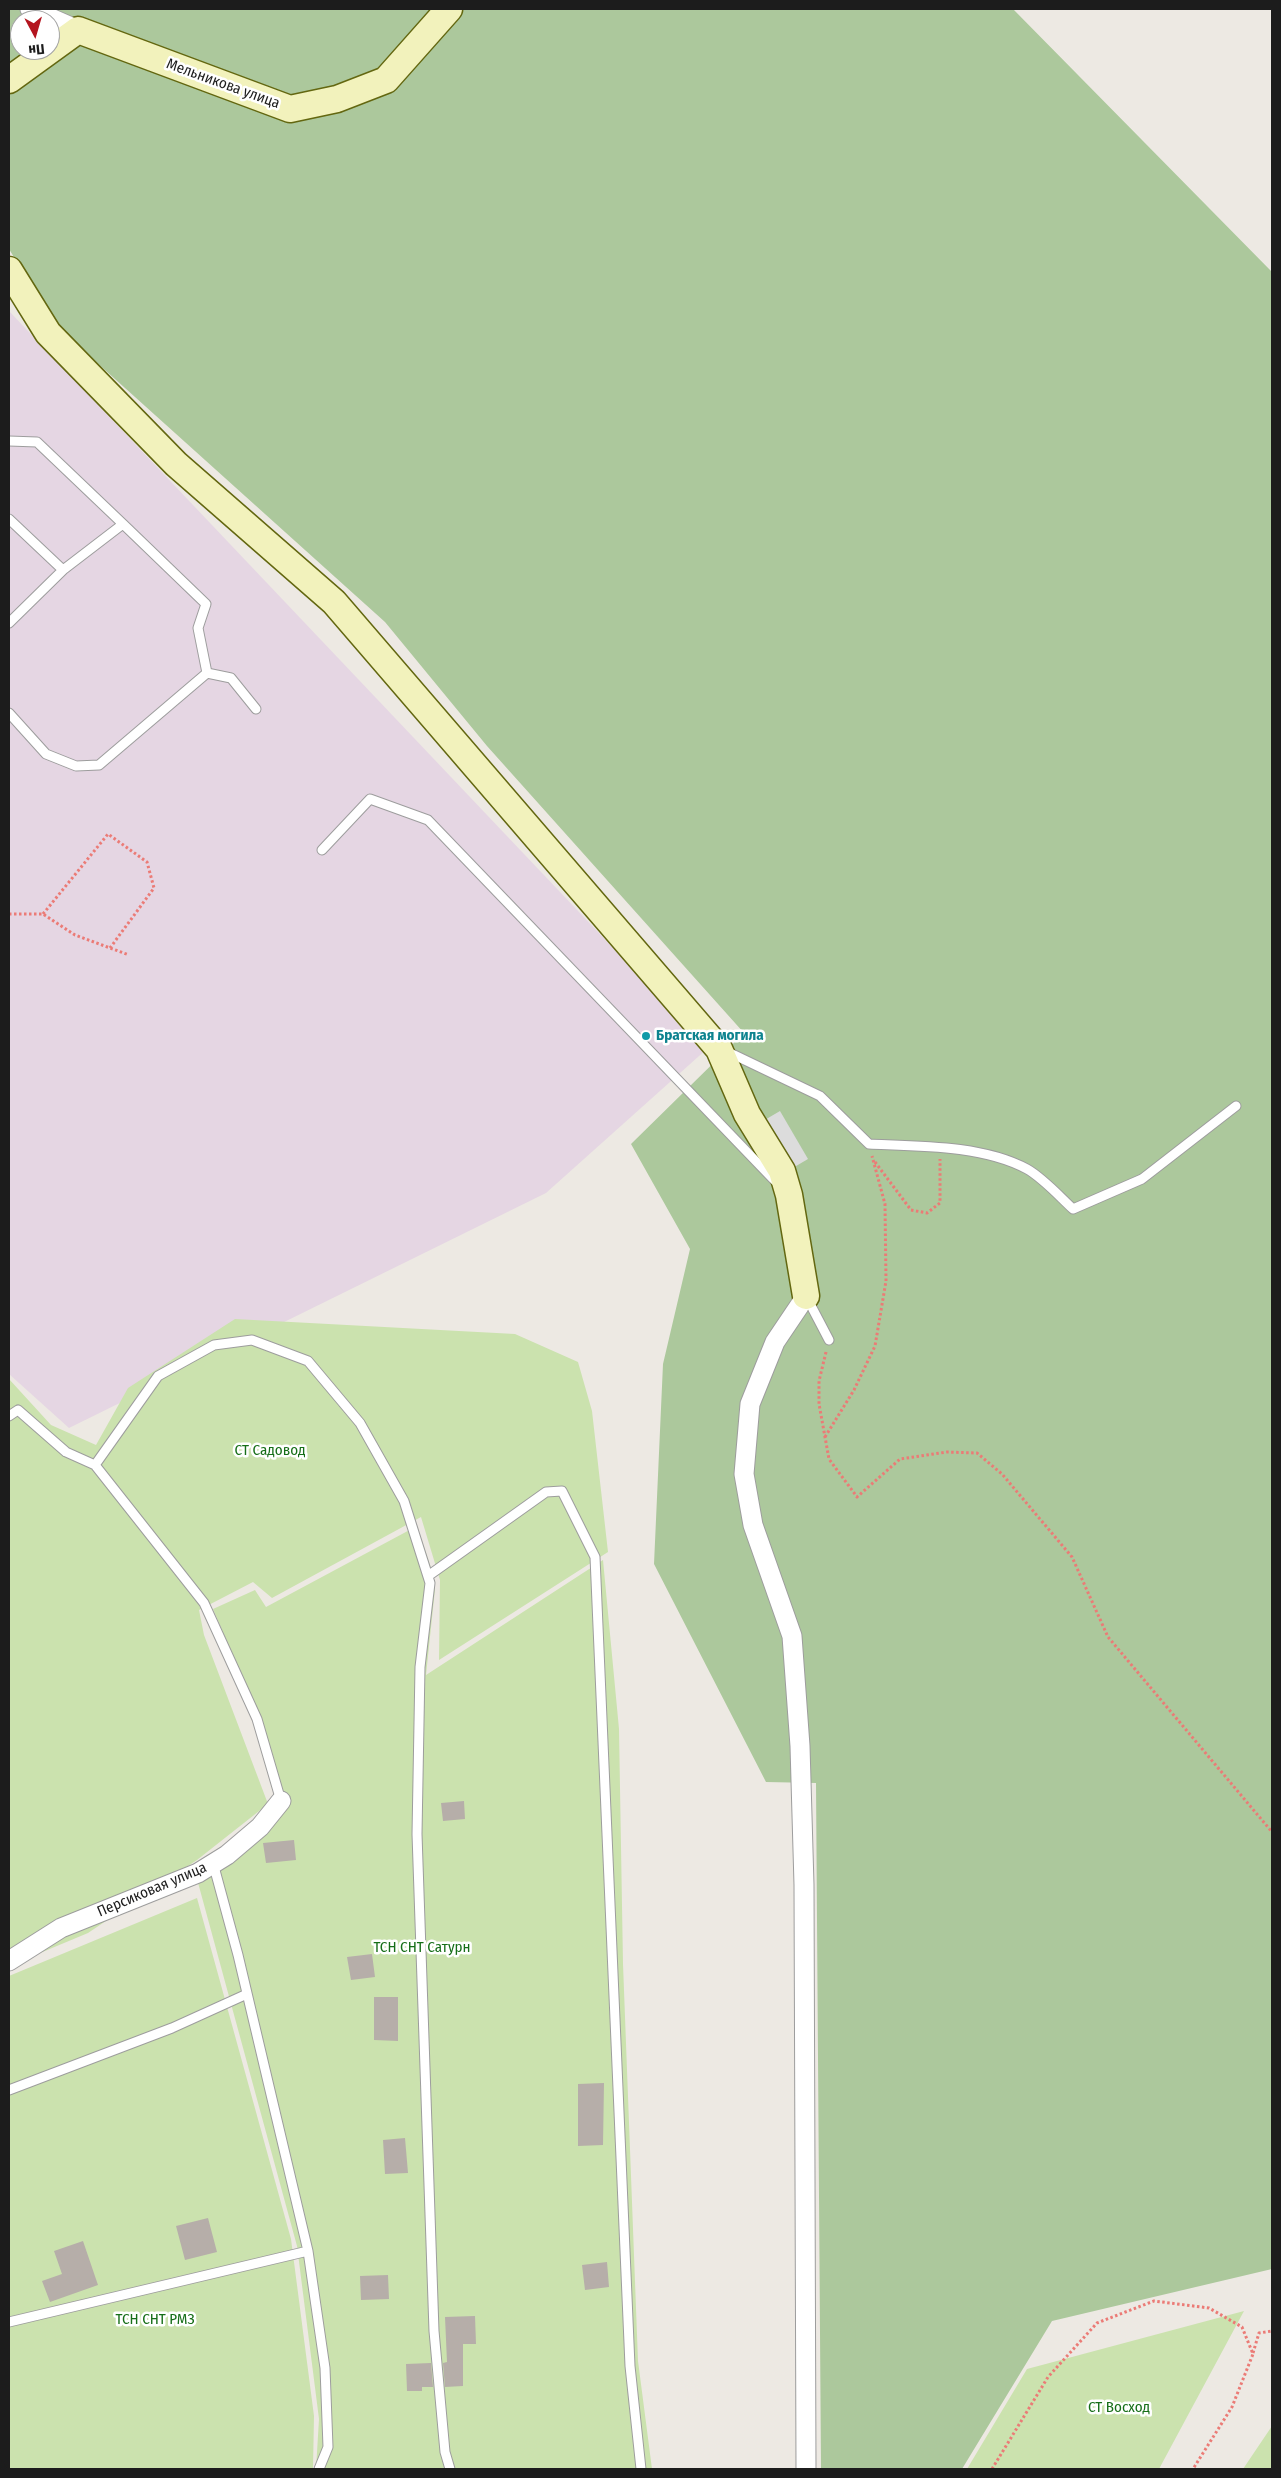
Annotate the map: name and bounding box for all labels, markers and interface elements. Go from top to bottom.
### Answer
north arrow [10,10,60,60]
text: Пн [28,40,45,59]
street label: Мельникова улица [164,55,282,113]
place label: Братская могила [656,1027,764,1045]
marker: Братская могила [640,1030,652,1042]
park label: СТ Садовод [235,1442,305,1460]
street label: Персиковая улица [95,1859,209,1921]
park label: ТСН СНТ Сатурн [373,1939,471,1957]
park label: ТСН СНТ РМЗ [115,2311,195,2329]
park label: СТ Восход [1088,2399,1150,2417]

